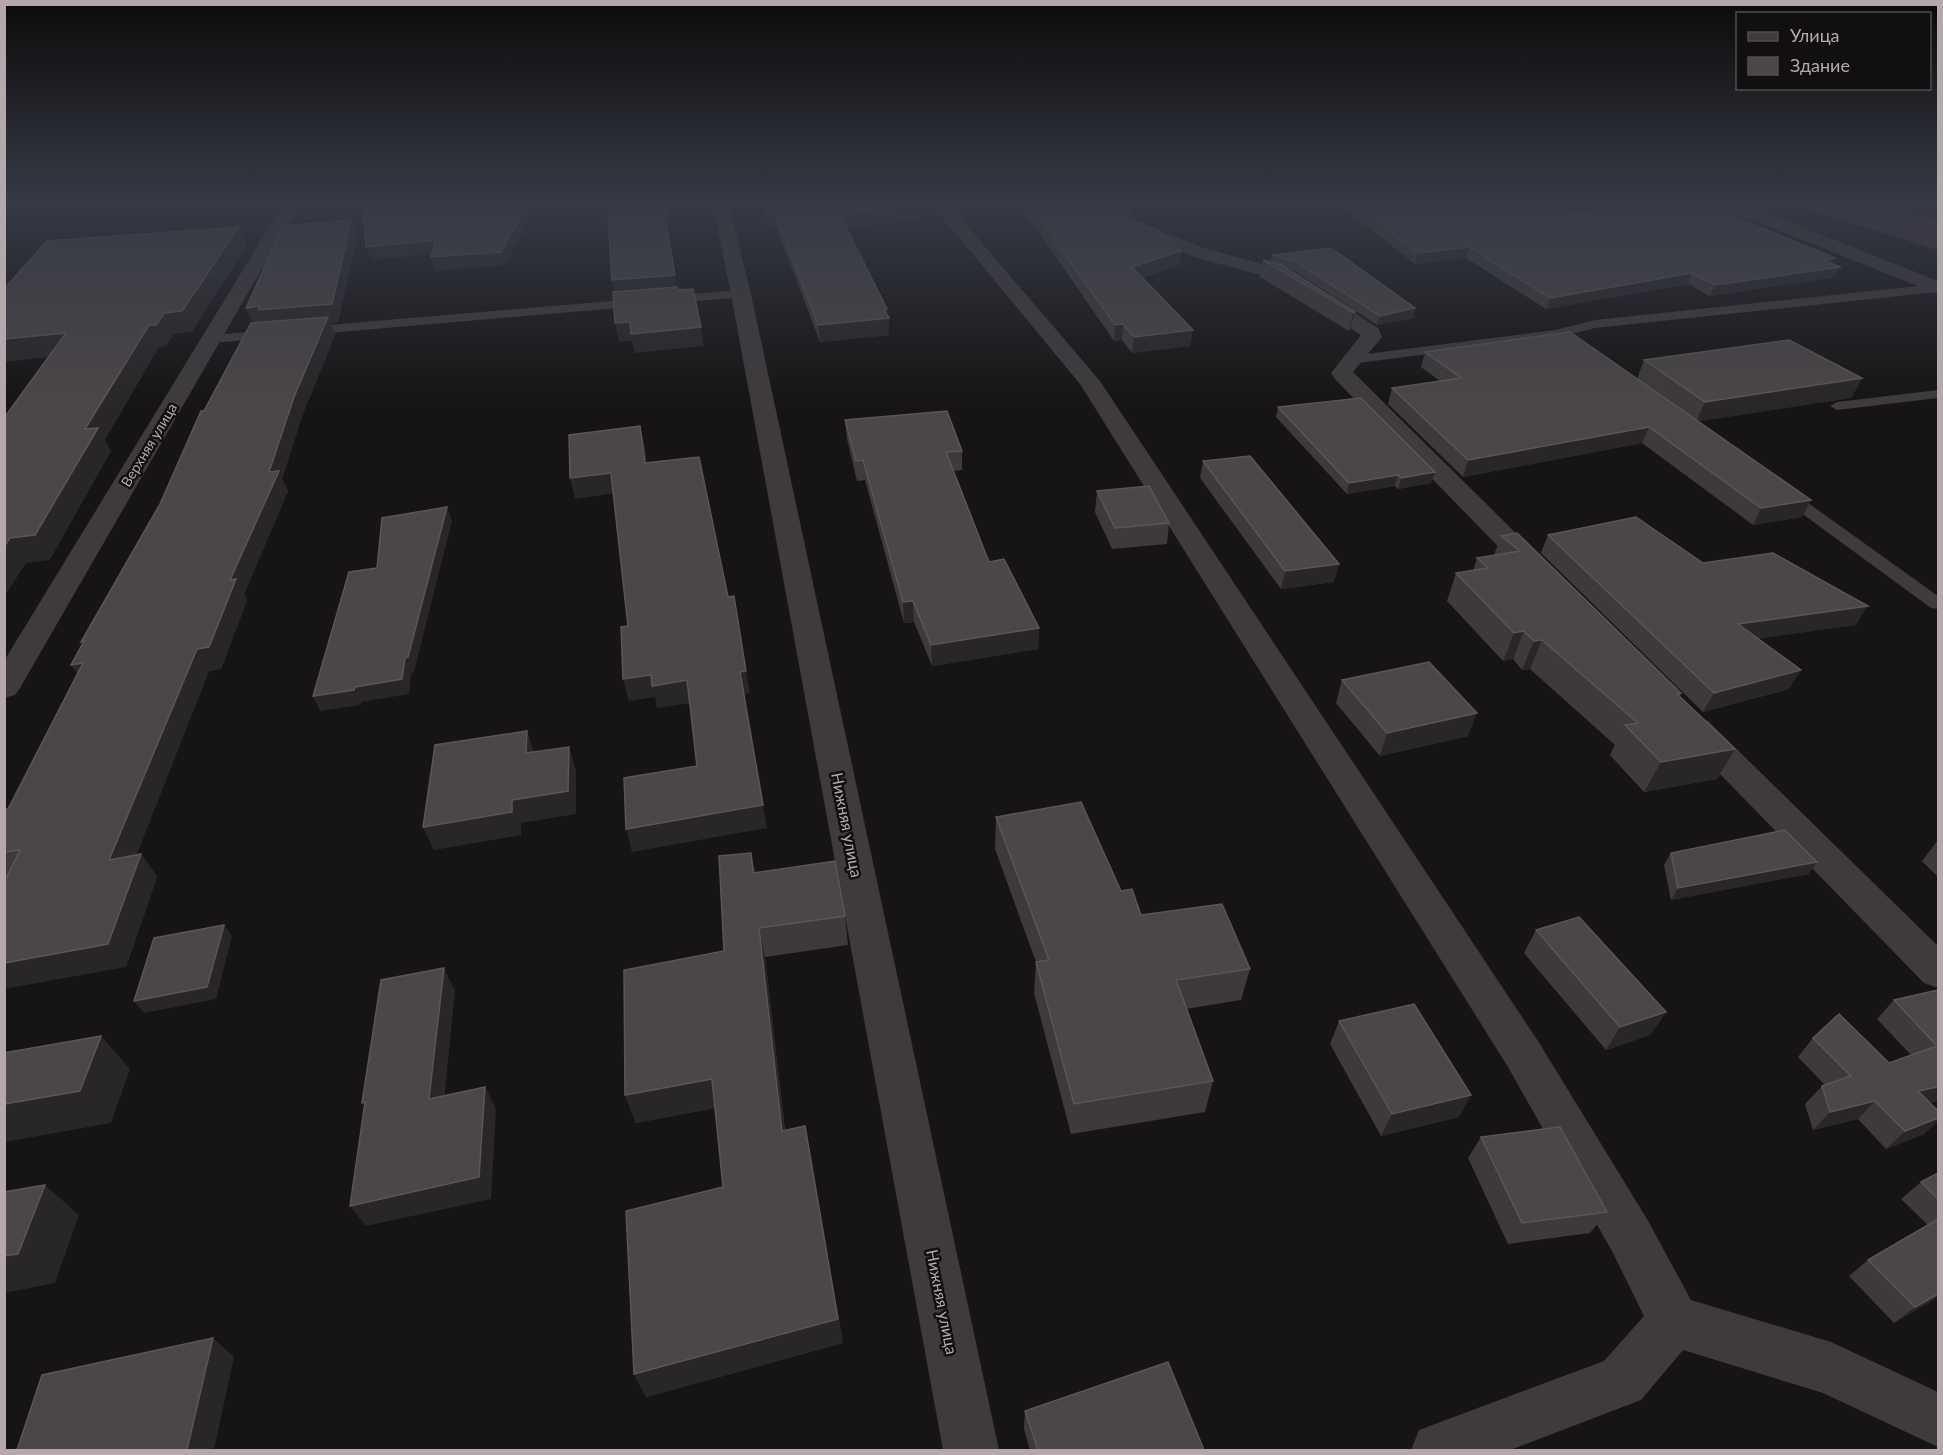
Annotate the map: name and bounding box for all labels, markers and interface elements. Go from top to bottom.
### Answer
legend [1736,12,1931,90]
text: Улица [1790,24,1840,46]
text: Здание [1790,54,1850,76]
street label: Верхняя улица [117,400,180,490]
street label: Нижняя улица [828,771,867,879]
street label: Нижняя улица [923,1248,962,1356]

